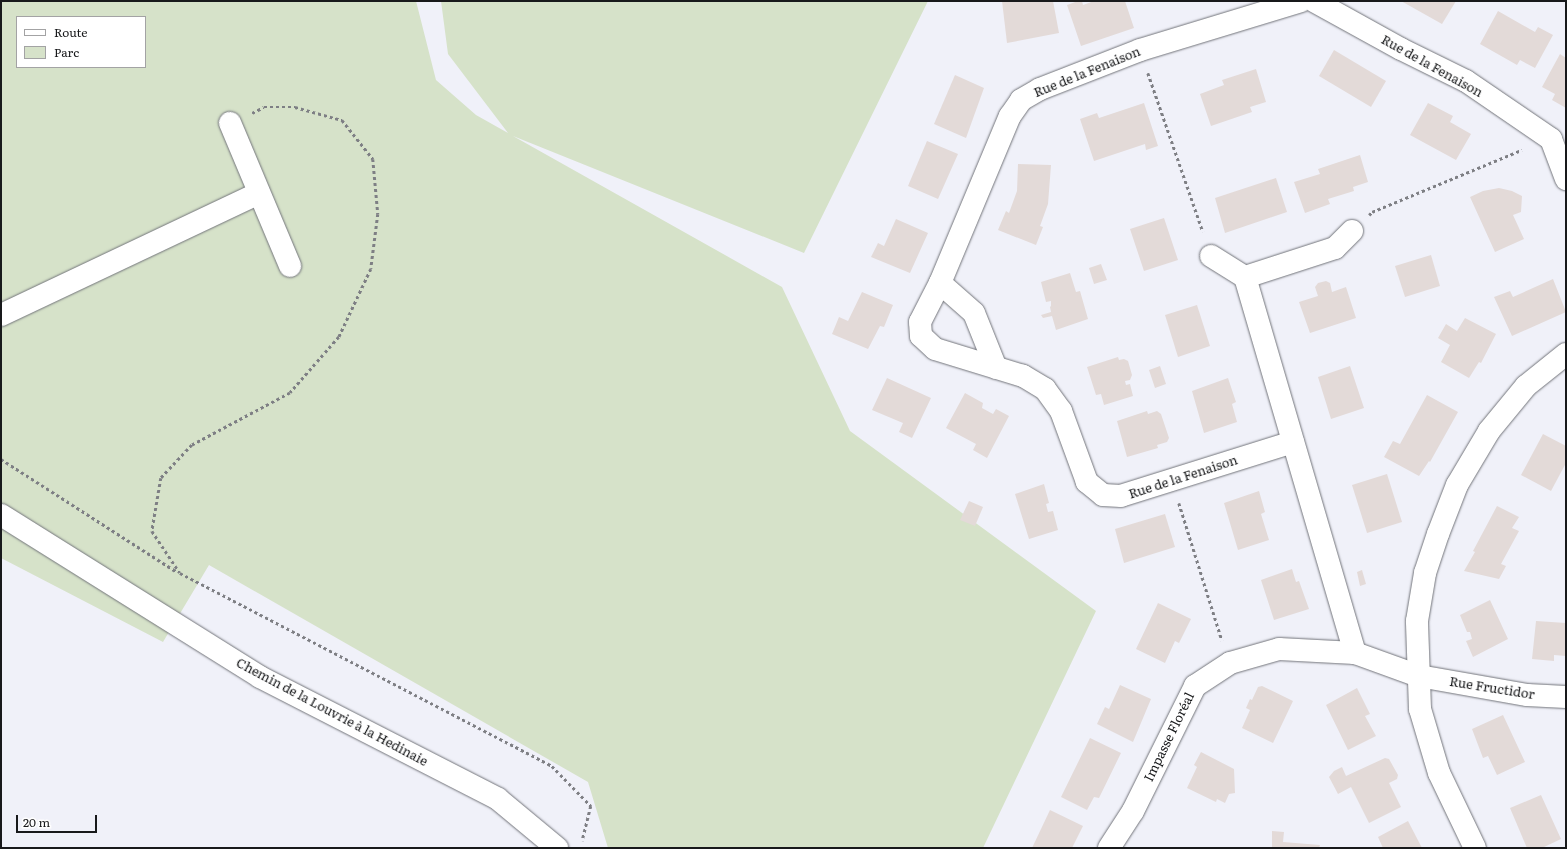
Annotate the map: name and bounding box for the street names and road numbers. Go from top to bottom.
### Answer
street label: Rue de la Fenaison [1379,32,1485,100]
street label: Rue de la Fenaison [1031,43,1143,101]
street label: Rue de la Fenaison [1127,452,1239,502]
street label: Chemin de la Louvrie à la Hedinaie [234,655,430,769]
street label: Rue Fructidor [1448,674,1536,702]
street label: Impasse Floréal [1141,690,1197,784]

